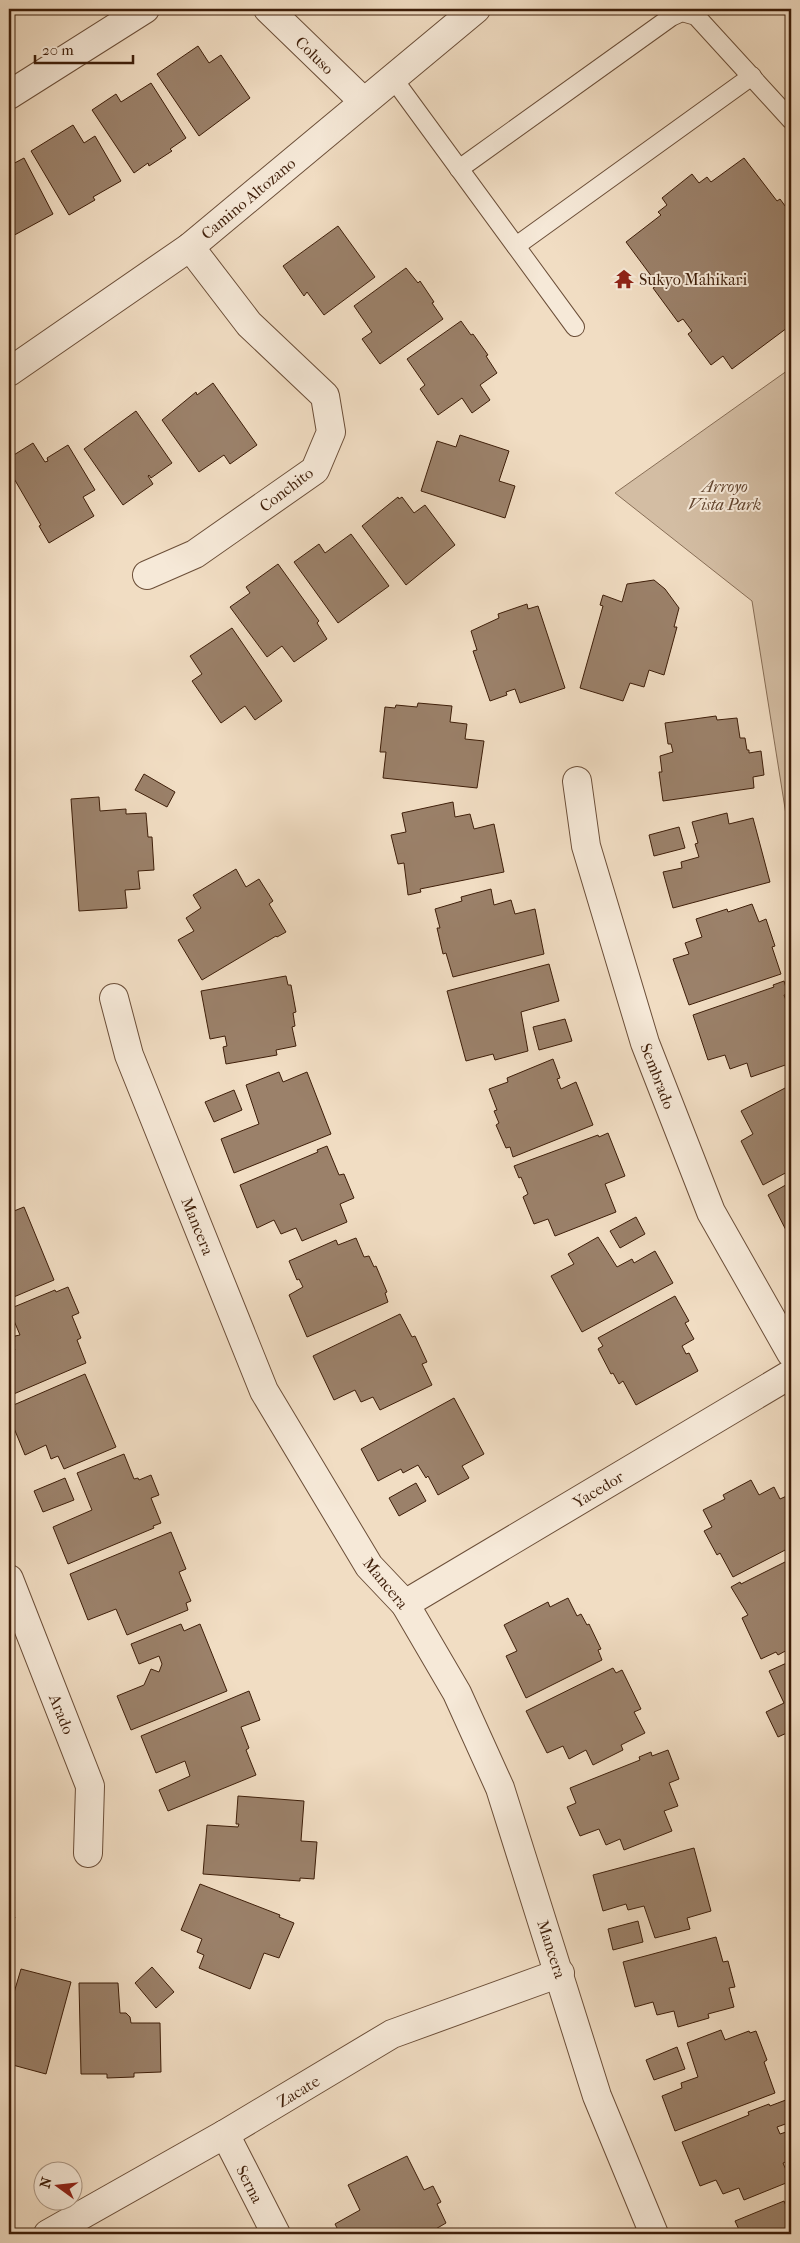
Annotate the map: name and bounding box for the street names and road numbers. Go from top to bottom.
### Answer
street label: Coluso [291,32,338,78]
street label: Camino Altozano [197,153,299,243]
street label: Conchito [256,463,317,516]
street label: Sembrado [636,1041,679,1112]
street label: Mancera [177,1195,218,1258]
street label: Yacedor [569,1467,627,1512]
street label: Mancera [359,1554,412,1613]
street label: Arado [45,1691,78,1737]
street label: Mancera [533,1917,570,1981]
street label: Zacate [274,2071,323,2111]
street label: Serna [232,2162,267,2207]

